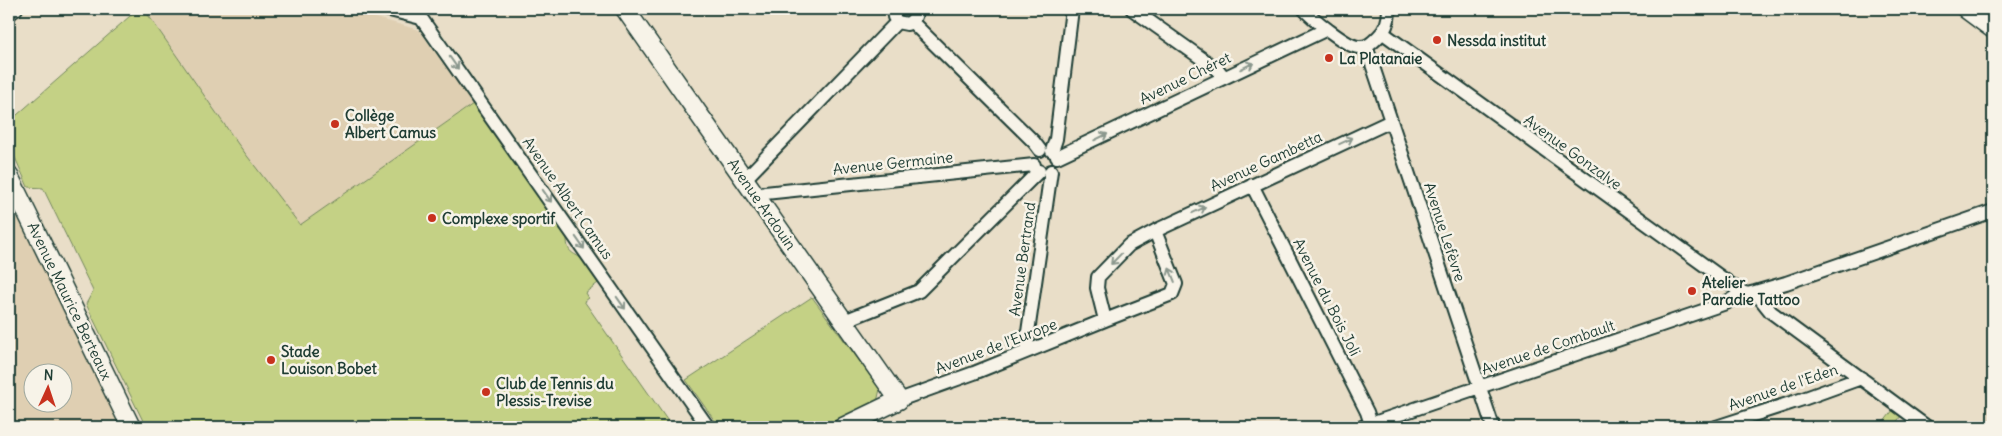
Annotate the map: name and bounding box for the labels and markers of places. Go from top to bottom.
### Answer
place label: Nessda institut [1447,31,1547,50]
marker: Nessda institut [1431,34,1443,46]
place label: La Platanaie [1339,49,1422,68]
marker: La Platanaie [1323,52,1335,64]
place label: Collège Albert Camus [345,106,436,142]
marker: Collège Albert Camus [329,118,341,130]
place label: Complexe sportif [442,209,556,229]
marker: Complexe sportif [426,212,438,224]
place label: Atelier Paradie Tattoo [1702,273,1800,309]
marker: Atelier Paradie Tattoo [1686,285,1698,297]
place label: Stade Louison Bobet [281,342,378,378]
marker: Stade Louison Bobet [265,354,277,366]
place label: Club de Tennis du Plessis-Trevise [496,374,614,410]
marker: Club de Tennis du Plessis-Trevise [480,386,492,398]

